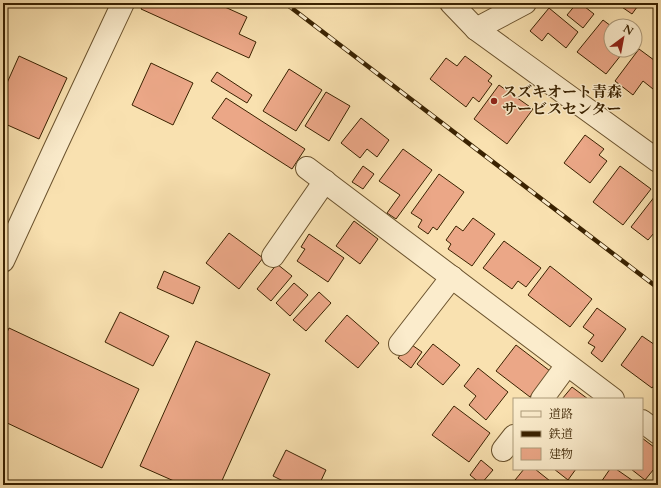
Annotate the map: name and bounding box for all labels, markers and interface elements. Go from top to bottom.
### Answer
north arrow [603,18,643,58]
text: N [620,21,636,39]
place label: スズキオート青森 サービスセンター [502,82,622,119]
marker: スズキオート青森 サービスセンター [489,96,499,106]
legend [513,398,643,470]
text: 道路 [549,406,573,422]
text: 鉄道 [548,426,573,442]
text: 建物 [549,446,573,462]

